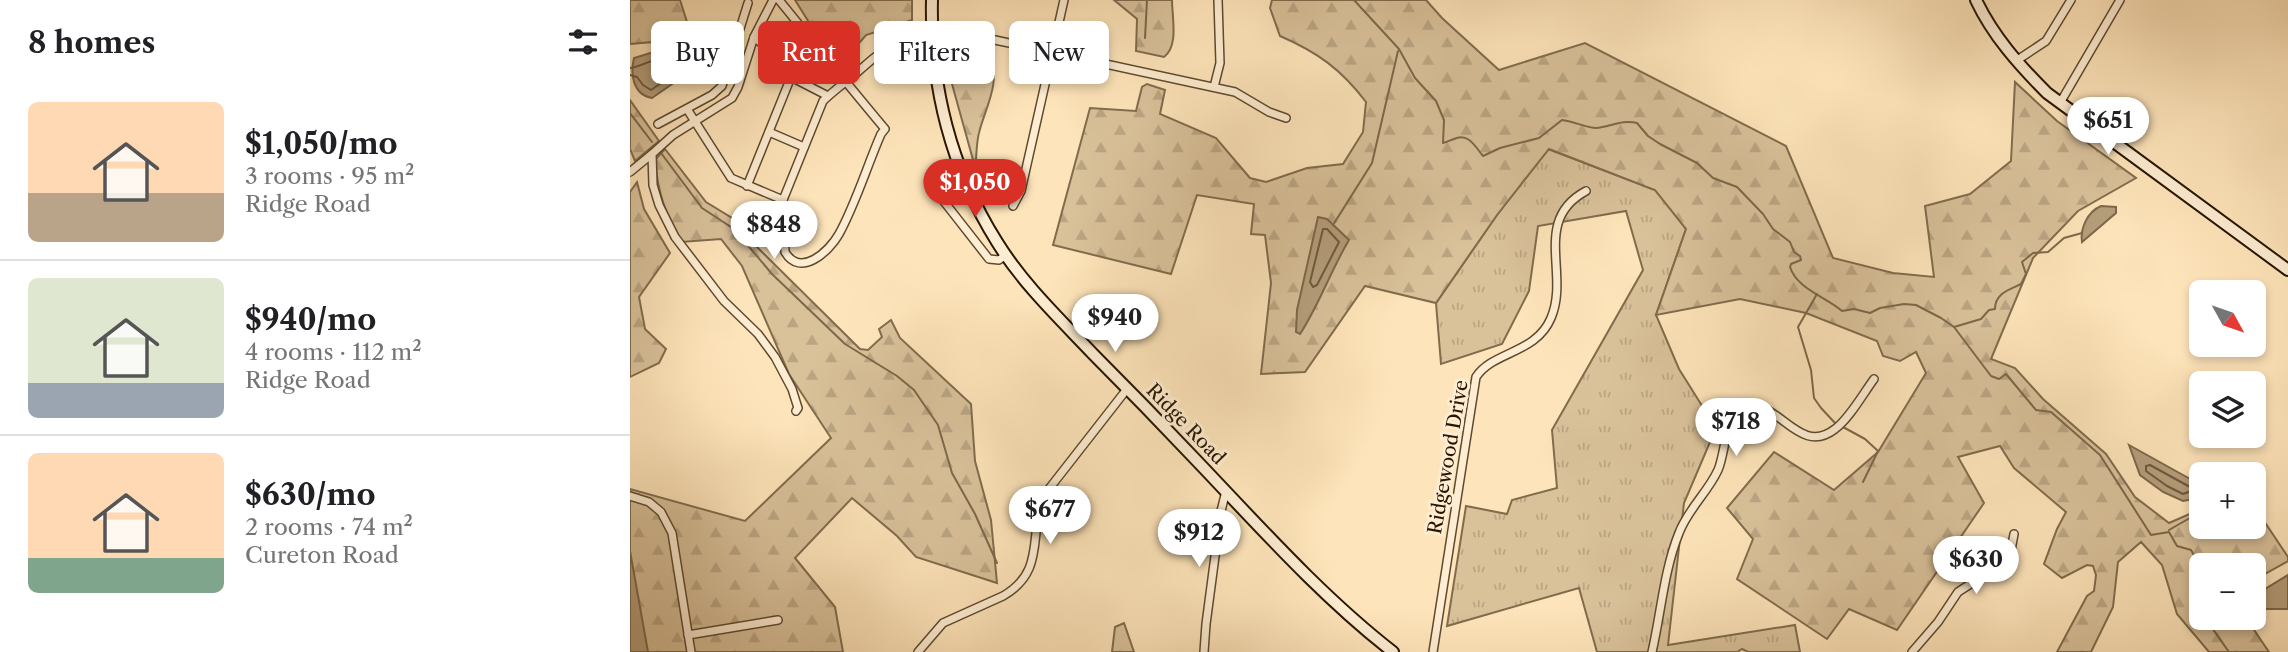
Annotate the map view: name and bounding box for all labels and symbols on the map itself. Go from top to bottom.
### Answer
pin: $651 [2067,97,2149,157]
pin: $1,050 [918,160,1032,219]
pin: $848 [733,202,815,261]
north arrow [2189,280,2266,357]
pin: $940 [1074,294,1156,354]
street label: Ridgewood Drive [1423,378,1473,536]
street label: Ridge Road [1142,379,1231,470]
pin: $718 [1695,398,1777,458]
pin: $677 [1009,486,1091,546]
pin: $912 [1158,510,1240,569]
pin: $630 [1935,536,2017,596]

